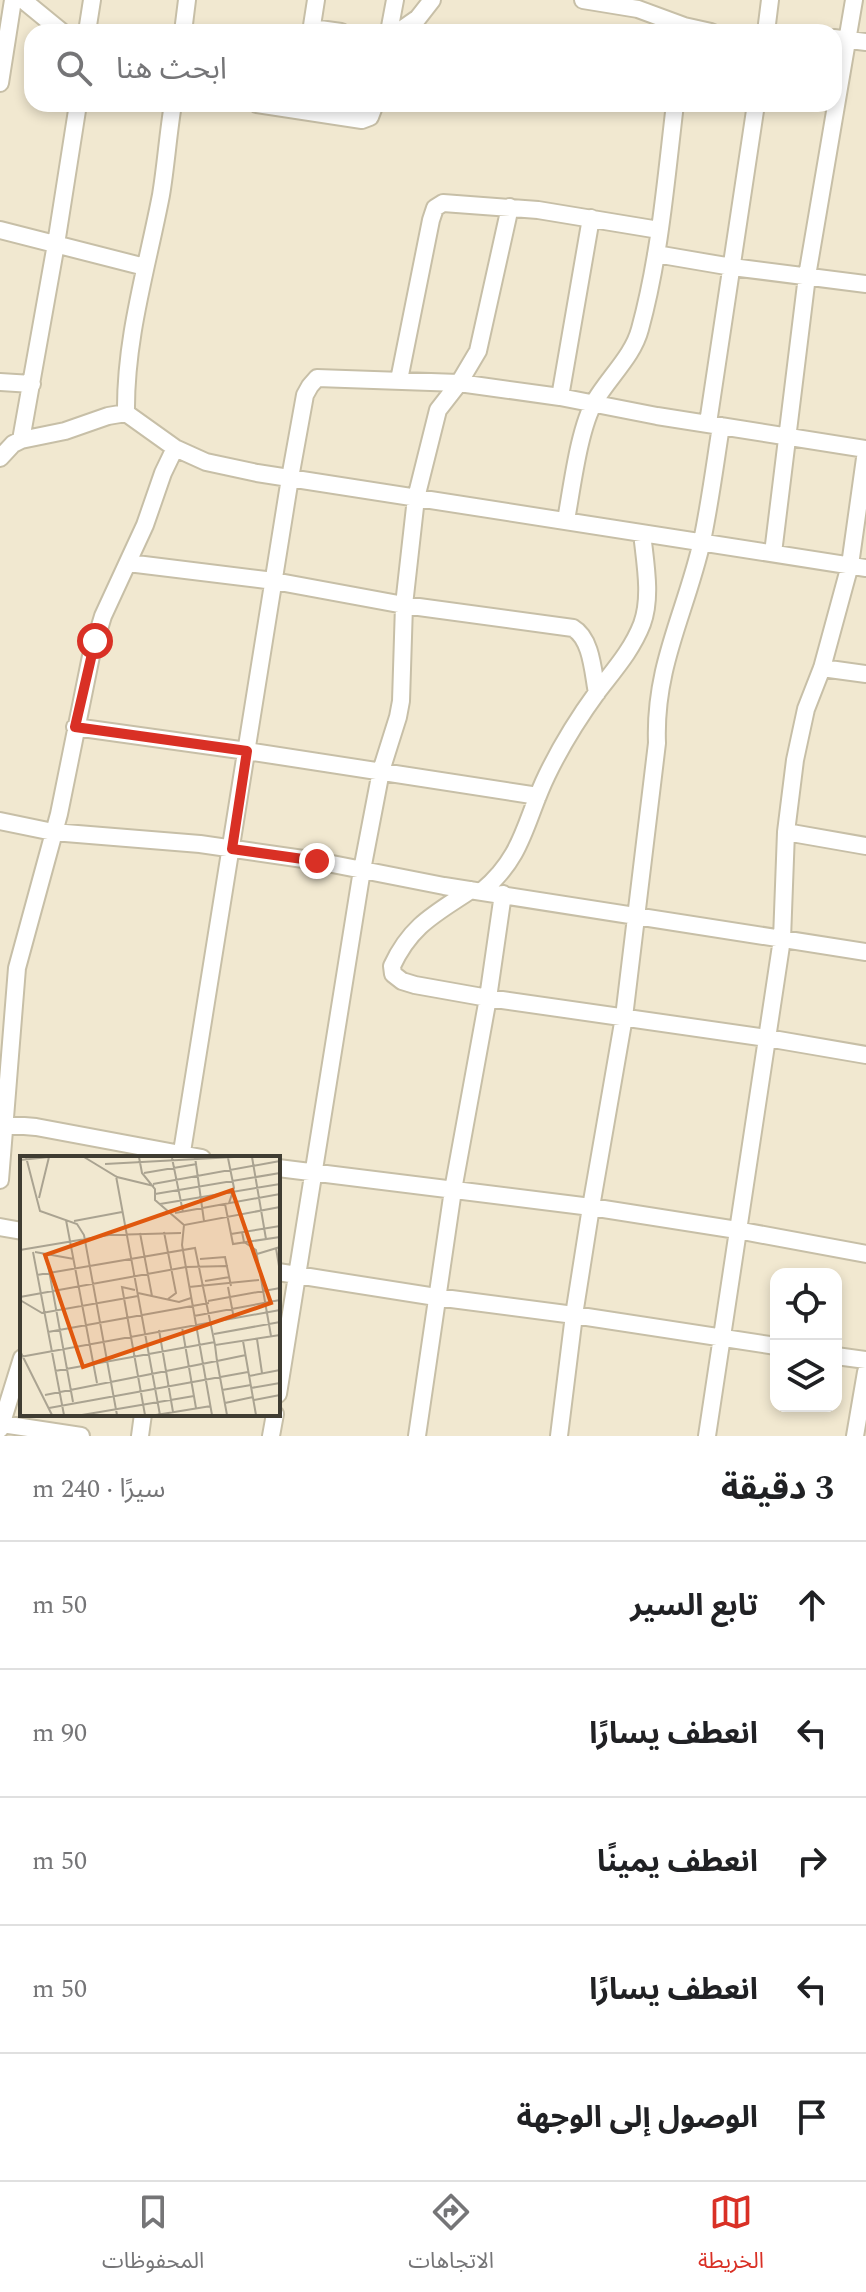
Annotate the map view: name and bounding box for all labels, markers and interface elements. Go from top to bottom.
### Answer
search box [24,24,842,112]
icon: search [52,46,96,90]
text: ابحث هنا [116,46,227,92]
route start [77,623,113,659]
route end [299,843,335,879]
inset map [20,1156,280,1416]
map controls [770,1268,842,1412]
button: locate [770,1268,842,1340]
button: layers [770,1340,842,1412]
text: 3 دقيقة [721,1463,834,1515]
text: سيرًا · 240 m [32,1469,165,1509]
text: تابع السير [630,1583,758,1629]
icon: ahead [790,1583,834,1627]
text: 50 m [32,1585,87,1625]
text: انعطف يسارًا [589,1711,758,1757]
icon: left [790,1711,834,1755]
text: 90 m [32,1713,87,1753]
text: انعطف يمينًا [597,1839,758,1885]
icon: right [790,1839,834,1883]
text: 50 m [32,1841,87,1881]
text: انعطف يسارًا [589,1967,758,2013]
icon: left [790,1967,834,2011]
text: 50 m [32,1969,87,2009]
text: الوصول إلى الوجهة [516,2095,758,2141]
icon: arrive [790,2095,834,2139]
tab: المحفوظات [102,2190,204,2284]
tab: الاتجاهات [408,2190,494,2284]
tab: الخريطة [698,2190,764,2284]

